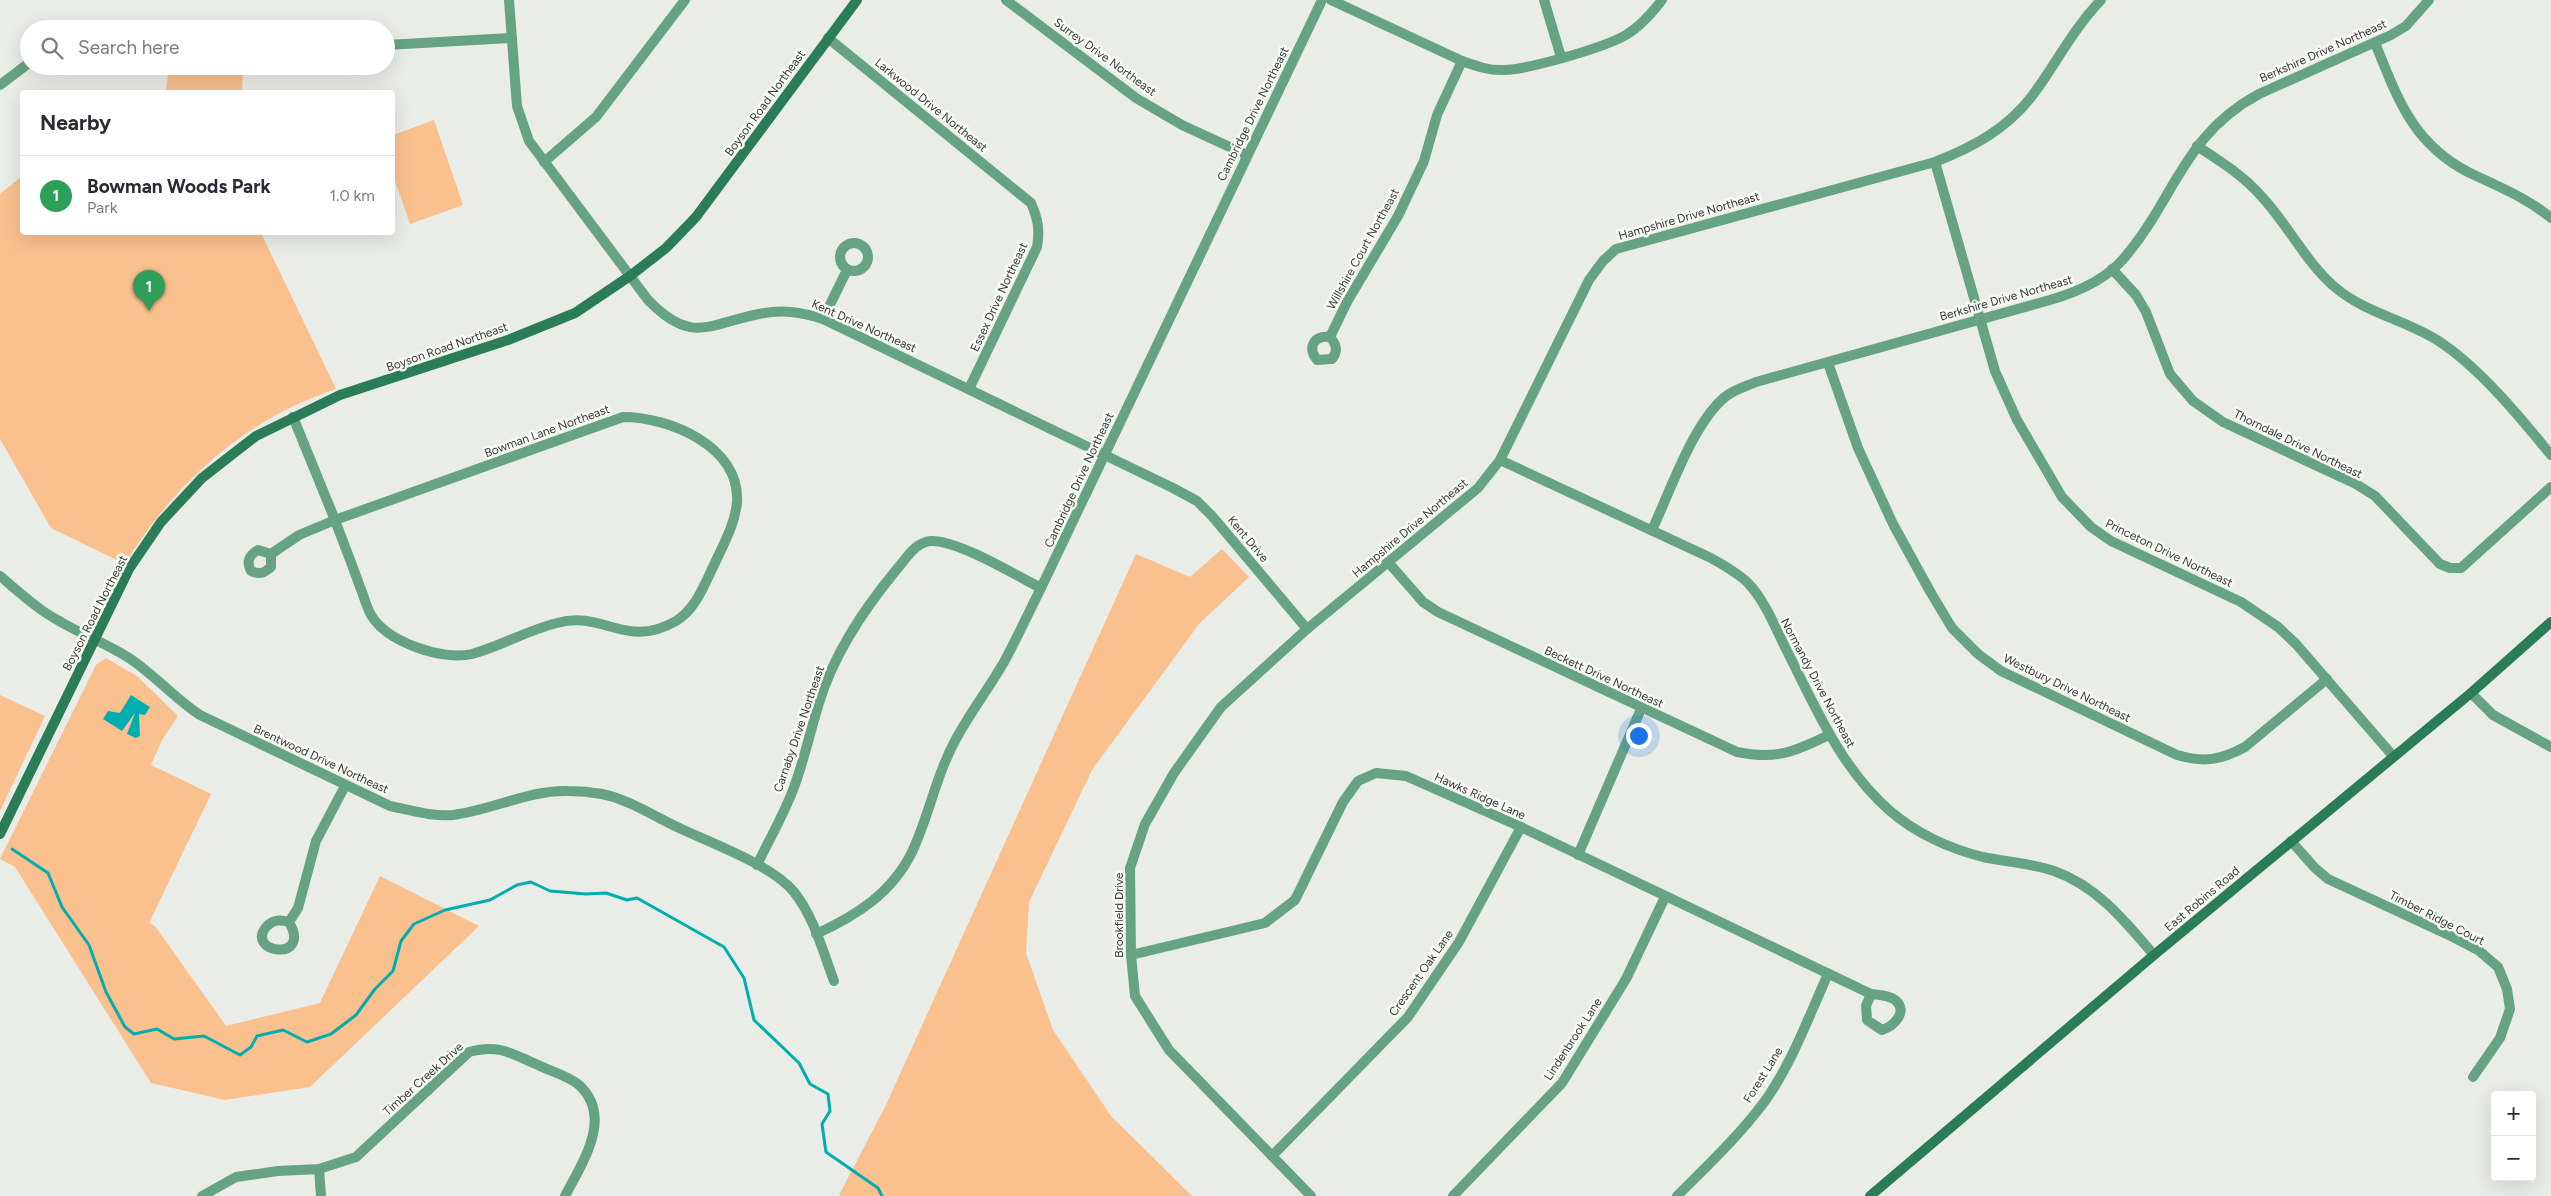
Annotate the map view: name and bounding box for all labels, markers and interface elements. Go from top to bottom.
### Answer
street label: Surrey Drive Northeast [1051,15,1159,99]
street label: Berkshire Drive Northeast [2257,16,2389,85]
search box [20,20,395,75]
icon: search [38,34,66,62]
text: Search here [78,36,180,59]
street label: Cambridge Drive Northeast [1214,44,1292,183]
street label: Boyson Road Northeast [722,47,808,159]
street label: Larkwood Drive Northeast [872,55,990,155]
text: Nearby [40,110,111,135]
text: Bowman Woods Park [87,175,271,198]
text: 1 [53,186,59,205]
text: 1.0 km [329,186,375,205]
street label: Willshire Court Northeast [1324,186,1402,312]
street label: Hampshire Drive Northeast [1617,189,1762,243]
text: Park [87,198,117,217]
street label: Essex Drive Northeast [968,240,1031,354]
pin: 1 [133,270,165,311]
street label: Berkshire Drive Northeast [1938,272,2074,324]
street label: Kent Drive Northeast [810,297,919,356]
street label: Boyson Road Northeast [384,319,510,374]
street label: Bowman Lane Northeast [482,402,612,460]
street label: Thorndale Drive Northeast [2231,407,2365,481]
street label: Cambridge Drive Northeast [1041,410,1117,550]
street label: Hampshire Drive Northeast [1350,475,1471,580]
street label: Kent Drive [1225,513,1272,565]
street label: Princeton Drive Northeast [2103,516,2235,590]
street label: Boyson Road Northeast [60,553,130,673]
street label: Normandy Drive Northeast [1778,616,1858,751]
street label: Beckett Drive Northeast [1542,643,1666,711]
street label: Westbury Drive Northeast [2001,651,2133,725]
street label: Carnaby Drive Northeast [771,663,827,794]
street label: Brentwood Drive Northeast [251,722,391,797]
your location [1626,723,1652,749]
street label: Hawks Ridge Lane [1432,770,1528,823]
street label: East Robins Road [2162,864,2242,934]
street label: Brookfield Drive [1112,872,1126,958]
street label: Timber Ridge Court [2387,888,2487,948]
street label: Crescent Oak Lane [1386,927,1456,1019]
street label: Lindenbrook Lane [1541,995,1605,1083]
street label: Timber Creek Drive [380,1039,466,1119]
street label: Forest Lane [1740,1044,1786,1105]
map controls [2491,1091,2536,1181]
button: + [2491,1091,2536,1136]
button: − [2491,1136,2536,1181]

